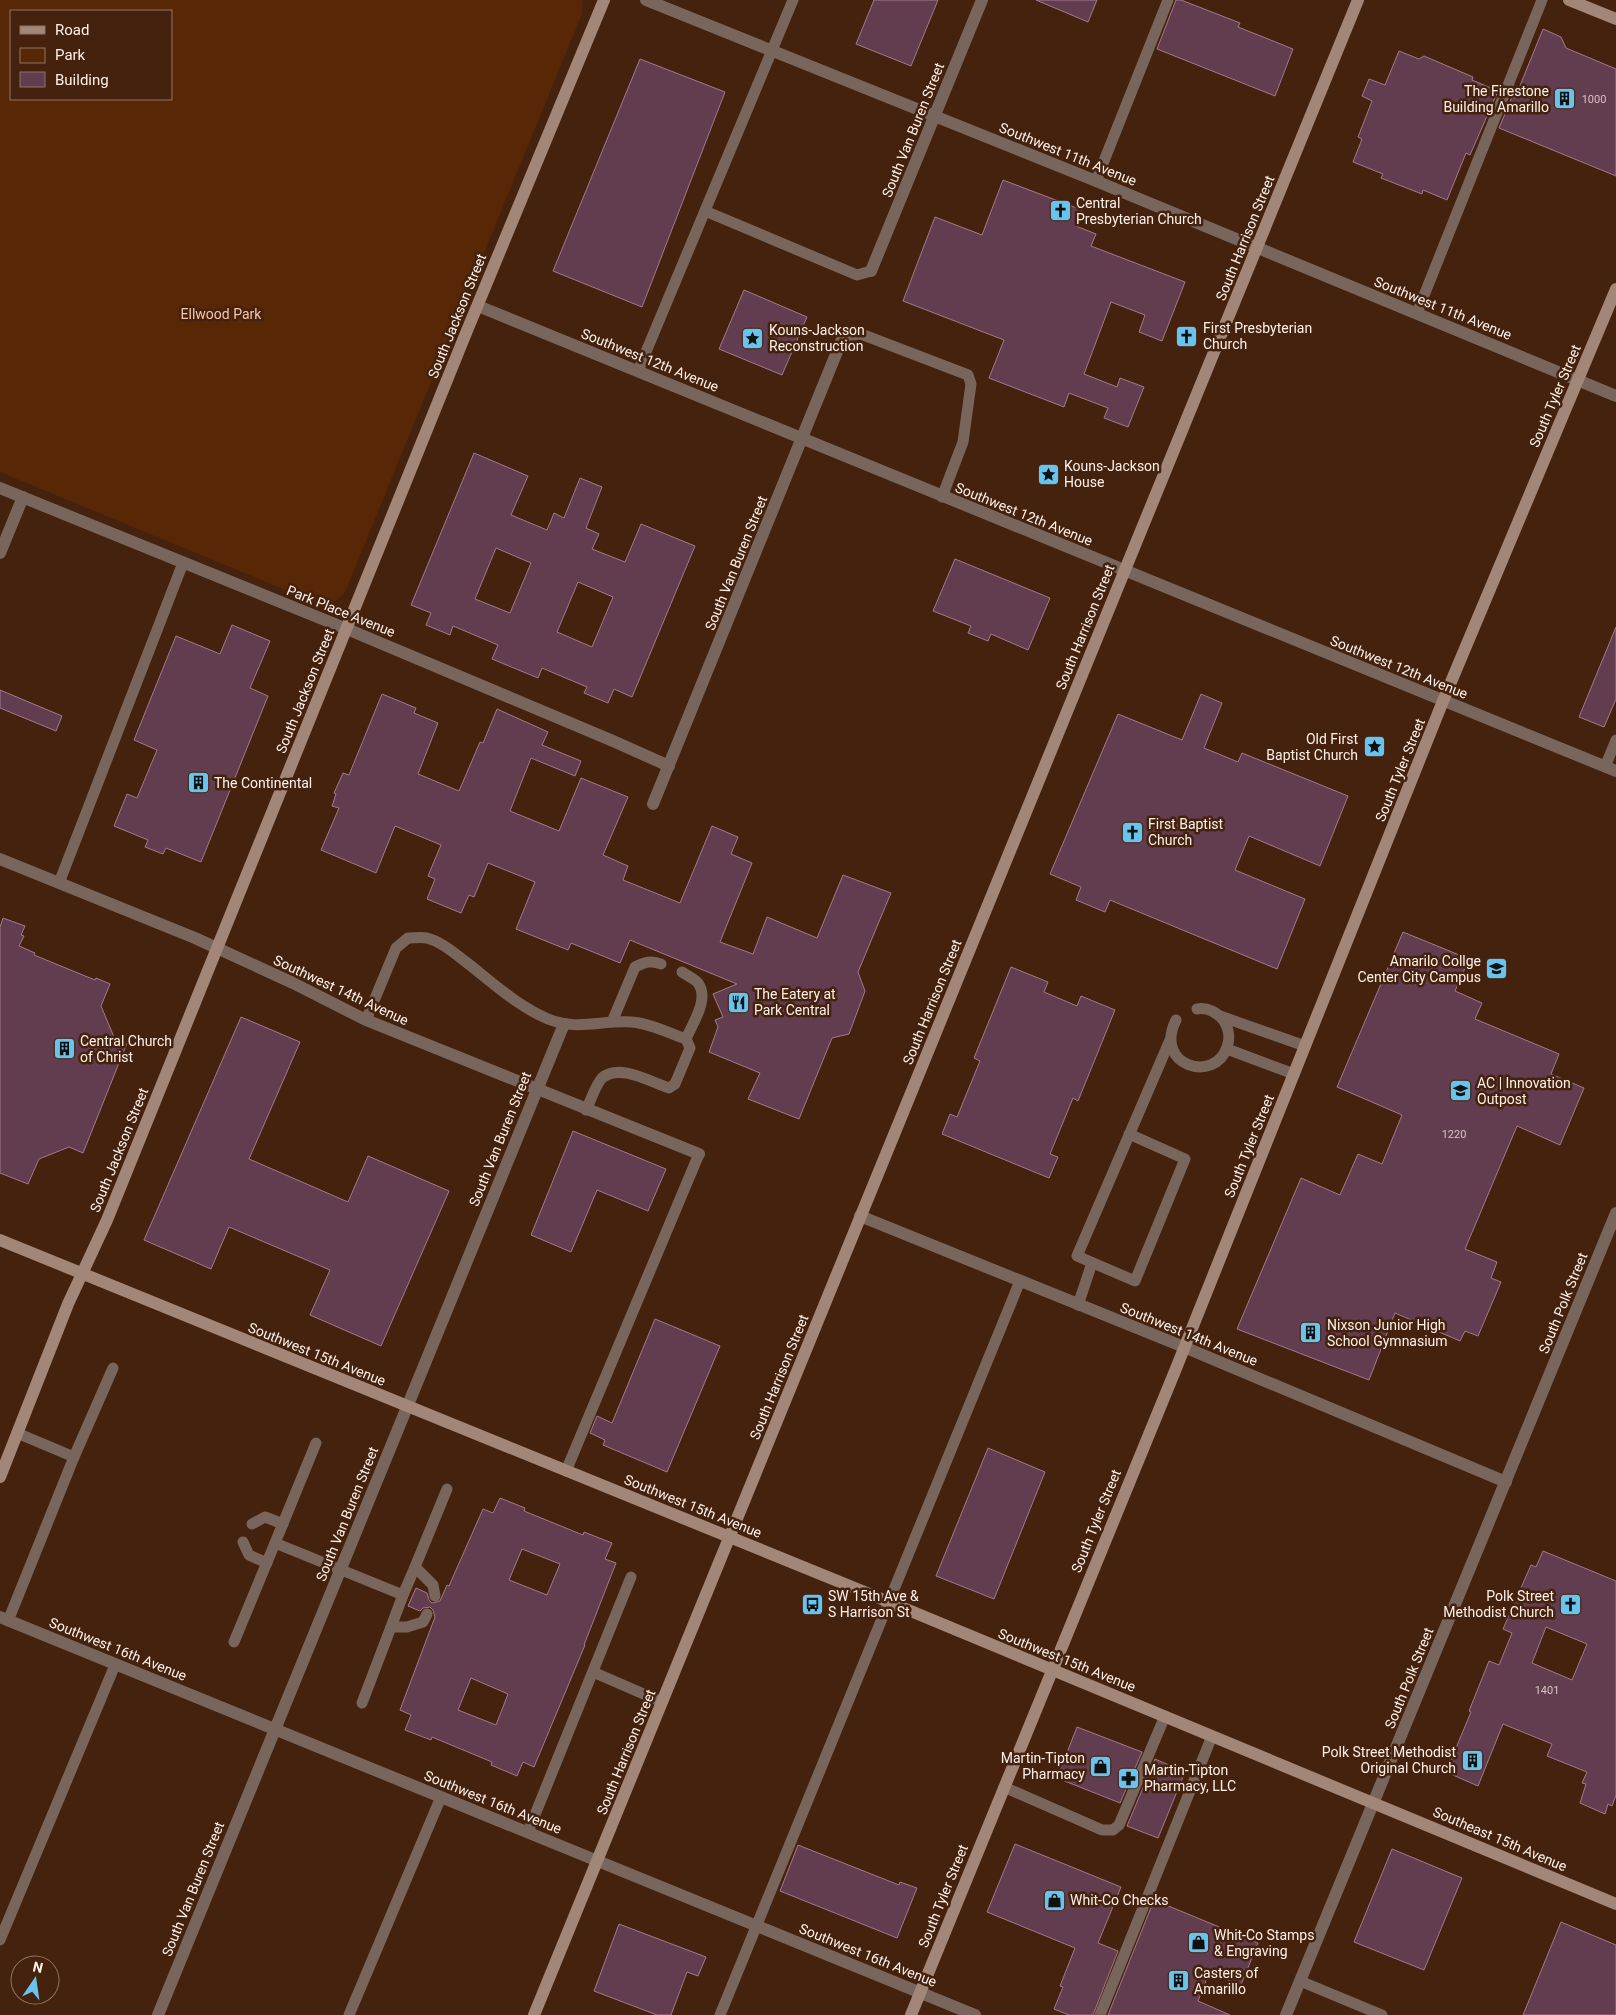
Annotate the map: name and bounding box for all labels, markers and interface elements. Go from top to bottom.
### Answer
legend [10,10,172,100]
text: Road [55,21,89,39]
text: Park [55,46,86,64]
street label: South Van Buren Street [879,60,948,200]
text: Building [55,71,109,89]
place label: The Firestone Building Amarillo [1443,83,1549,115]
building icon: The Firestone Building Amarillo [1553,87,1577,111]
house number: 1000 [1582,93,1606,106]
street label: Southwest 11th Avenue [997,119,1139,189]
street label: South Harrison Street [1213,173,1278,303]
place label: Central Presbyterian Church [1076,195,1202,227]
church icon: Central Presbyterian Church [1048,199,1072,223]
street label: South Jackson Street [425,251,489,381]
street label: Southwest 11th Avenue [1372,273,1514,343]
park label: Ellwood Park [181,306,262,322]
place label: First Presbyterian Church [1203,320,1312,352]
place label: Kouns-Jackson Reconstruction [769,322,865,354]
church icon: First Presbyterian Church [1175,324,1199,348]
street label: Southwest 12th Avenue [579,325,721,395]
place icon: Kouns-Jackson Reconstruction [741,326,765,350]
street label: South Tyler Street [1526,342,1584,450]
place label: Kouns-Jackson House [1064,458,1160,490]
place icon: Kouns-Jackson House [1036,462,1060,486]
street label: Southwest 12th Avenue [953,479,1095,549]
street label: South Van Buren Street [702,493,771,633]
street label: South Harrison Street [1053,562,1118,692]
street label: Park Place Avenue [284,582,398,640]
street label: South Jackson Street [273,626,337,756]
street label: Southwest 12th Avenue [1328,632,1470,702]
street label: South Tyler Street [1372,716,1428,824]
place label: Old First Baptist Church [1266,731,1358,763]
place icon: Old First Baptist Church [1362,735,1386,759]
building icon: The Continental [186,771,210,795]
place label: The Continental [214,775,312,791]
place label: First Baptist Church [1148,816,1224,848]
church icon: First Baptist Church [1120,820,1144,844]
street label: South Harrison Street [900,937,965,1067]
street label: Southwest 14th Avenue [271,952,411,1028]
place label: Amarilo Collge Center City Campus [1358,953,1481,985]
school or university icon: Amarilo Collge Center City Campus [1485,957,1509,981]
place label: The Eatery at Park Central [754,986,836,1018]
restaurant icon: The Eatery at Park Central [726,990,750,1014]
place label: Central Church of Christ [80,1033,172,1065]
building icon: Central Church of Christ [52,1037,76,1061]
street label: South Van Buren Street [466,1069,535,1209]
place label: AC | Innovation Outpost [1477,1075,1571,1107]
school or university icon: AC | Innovation Outpost [1449,1079,1473,1103]
street label: South Jackson Street [87,1085,151,1215]
street label: South Tyler Street [1221,1092,1277,1200]
house number: 1220 [1442,1128,1466,1141]
street label: South Polk Street [1535,1250,1591,1356]
street label: Southwest 14th Avenue [1118,1299,1260,1369]
street label: South Harrison Street [747,1312,812,1442]
place label: Nixson Junior High School Gymnasium [1327,1317,1448,1349]
street label: Southwest 15th Avenue [246,1319,388,1389]
building icon: Nixson Junior High School Gymnasium [1299,1321,1323,1345]
street label: South Van Buren Street [313,1444,382,1584]
street label: South Tyler Street [1068,1467,1124,1575]
street label: Southwest 15th Avenue [622,1471,764,1541]
place label: SW 15th Ave & S Harrison St [828,1588,919,1620]
place label: Polk Street Methodist Church [1443,1588,1554,1620]
bus stop icon: SW 15th Ave & S Harrison St [800,1592,824,1616]
church icon: Polk Street Methodist Church [1558,1592,1582,1616]
street label: Southwest 16th Avenue [47,1614,189,1684]
street label: Southwest 15th Avenue [996,1625,1138,1695]
street label: South Polk Street [1381,1625,1437,1731]
house number: 1401 [1535,1684,1559,1697]
street label: South Harrison Street [594,1687,659,1817]
place label: Polk Street Methodist Original Church [1322,1744,1456,1776]
building icon: Polk Street Methodist Original Church [1460,1748,1484,1772]
place label: Martin-Tipton Pharmacy [1001,1750,1085,1782]
shop icon: Martin-Tipton Pharmacy [1089,1754,1113,1778]
place label: Martin-Tipton Pharmacy, LLC [1144,1762,1236,1794]
pharmacy icon: Martin-Tipton Pharmacy, LLC [1116,1766,1140,1790]
street label: Southwest 16th Avenue [422,1767,564,1837]
street label: Southeast 15th Avenue [1431,1804,1569,1874]
street label: South Van Buren Street [159,1819,228,1959]
street label: South Tyler Street [915,1842,971,1950]
shop icon: Whit-Co Checks [1042,1888,1066,1912]
place label: Whit-Co Checks [1070,1892,1168,1908]
street label: Southwest 16th Avenue [797,1920,939,1990]
place label: Whit-Co Stamps & Engraving [1214,1927,1314,1959]
shop icon: Whit-Co Stamps & Engraving [1186,1931,1210,1955]
north arrow [10,1955,60,2005]
text: N [31,1958,45,1976]
place label: Casters of Amarillo [1194,1965,1258,1997]
building icon: Casters of Amarillo [1166,1969,1190,1993]

